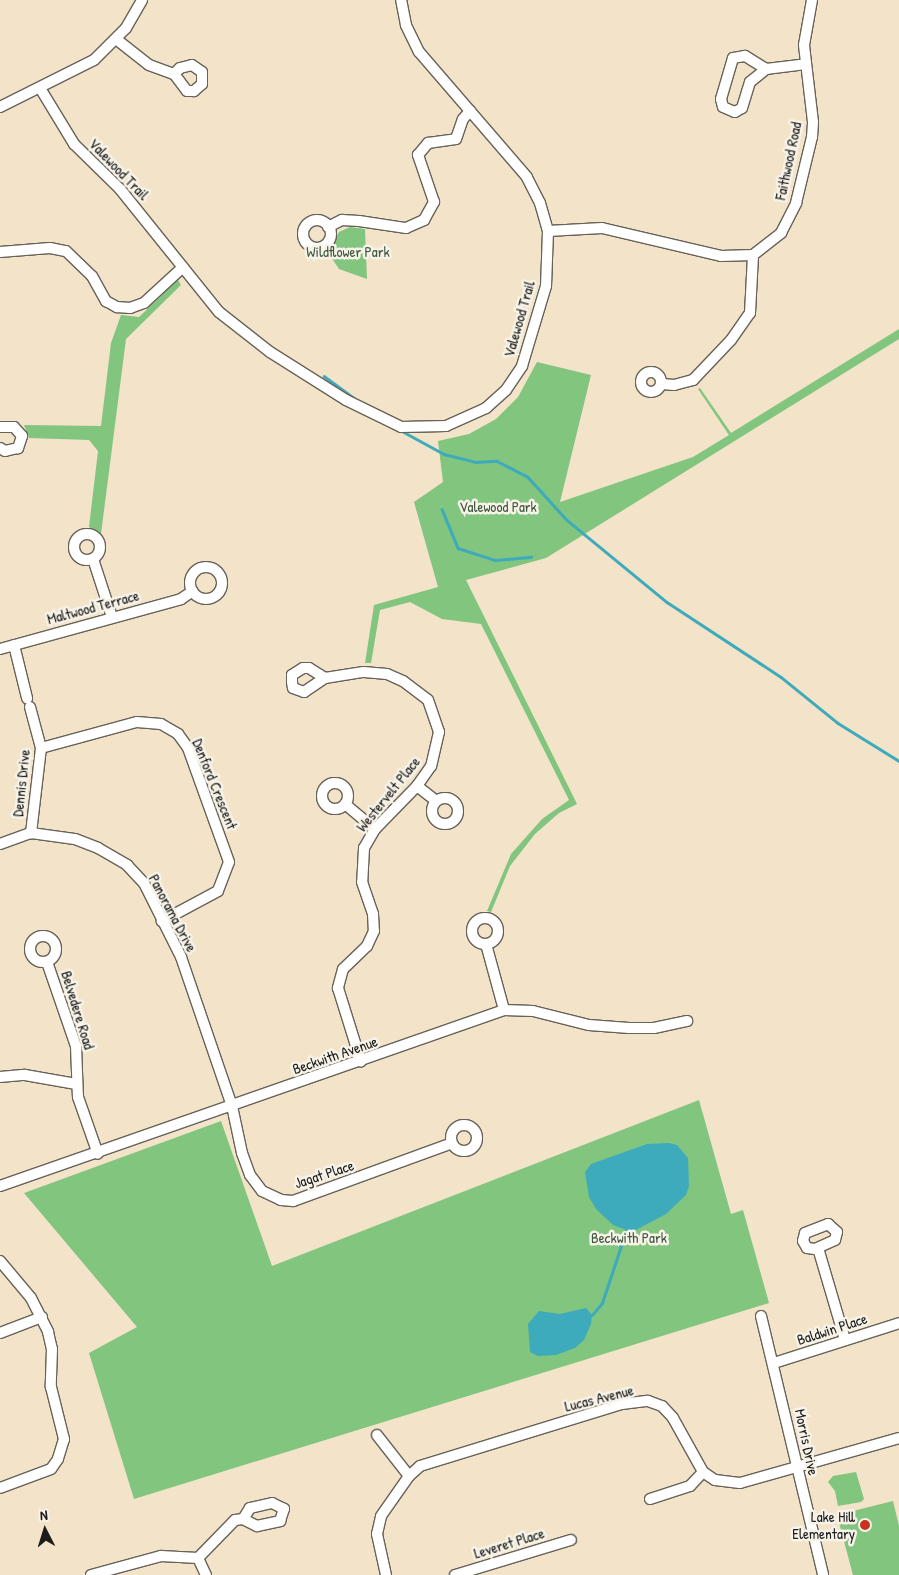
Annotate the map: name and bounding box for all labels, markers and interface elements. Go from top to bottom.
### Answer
street label: Faithwood Road [771,120,805,202]
street label: Valewood Trail [85,134,153,204]
park label: Wildflower Park [306,243,390,261]
street label: Valewood Trail [500,279,538,359]
park label: Valewood Park [459,498,537,516]
street label: Maltwood Terrace [45,586,141,628]
street label: Denford Crescent [189,736,241,832]
street label: Dennis Drive [9,749,33,817]
street label: Westervelt Place [352,753,424,835]
street label: Panorama Drive [145,871,201,955]
street label: Belvedere Road [58,969,98,1051]
street label: Beckwith Avenue [290,1032,380,1078]
street label: Jagat Place [292,1156,356,1192]
park label: Beckwith Park [591,1229,667,1247]
street label: Baldwin Place [795,1309,869,1349]
street label: Lucas Avenue [563,1381,635,1415]
street label: Morris Drive [791,1407,823,1477]
north arrow [20,1505,70,1555]
text: N [39,1505,48,1524]
place label: Lake Hill Elementary [792,1507,855,1542]
marker: Lake Hill Elementary [859,1519,871,1531]
street label: Leveret Place [472,1524,546,1562]

